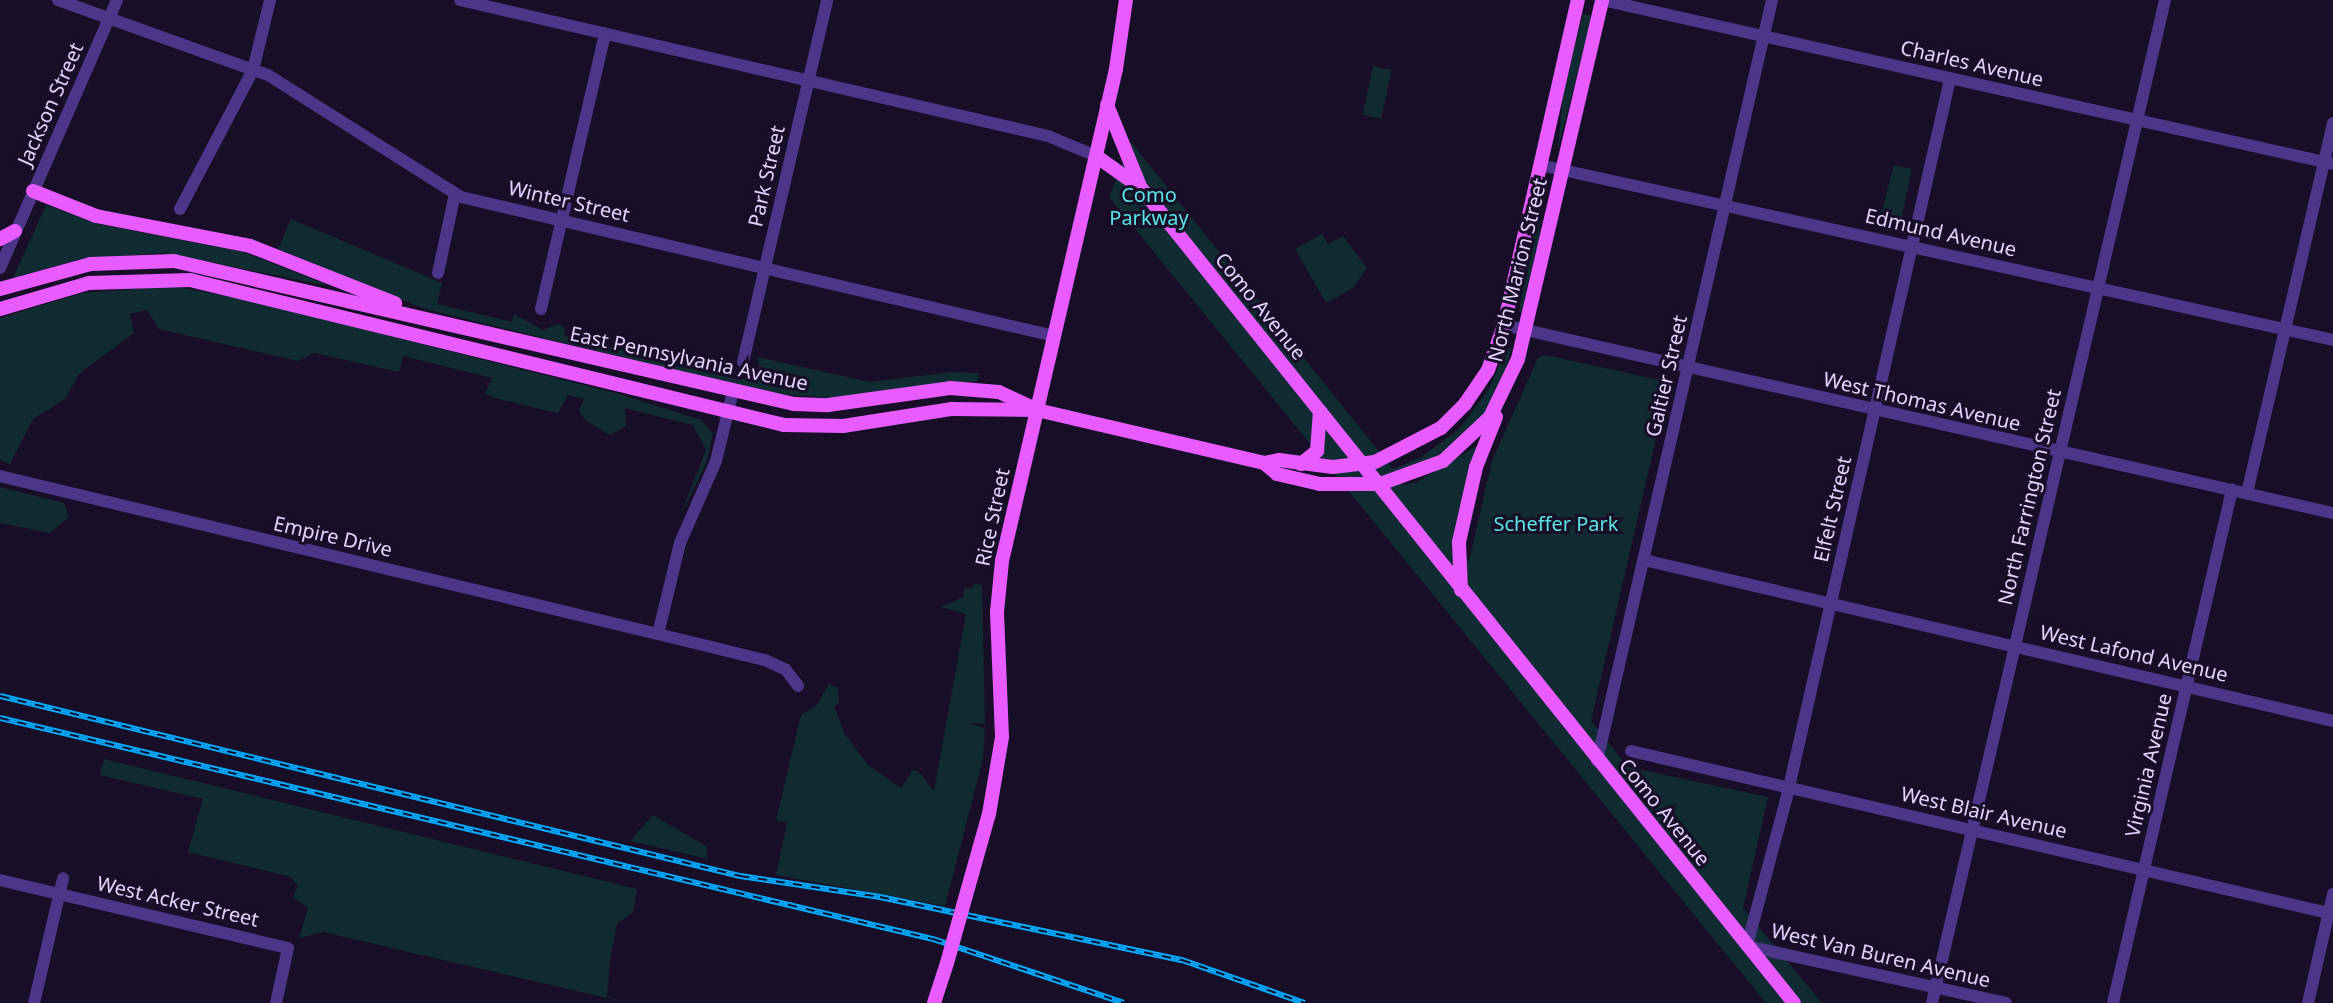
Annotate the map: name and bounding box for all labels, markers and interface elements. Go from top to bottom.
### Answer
street label: Charles Avenue [1898,35,2046,91]
street label: Jackson Street [12,39,88,169]
street label: Park Street [743,123,789,229]
street label: Winter Street [506,175,632,227]
street label: North Marion Street [1483,176,1551,364]
park label: Como Parkway [1109,182,1189,229]
street label: Edmund Avenue [1863,203,2019,261]
street label: Como Avenue [1210,248,1312,364]
street label: Galtier Street [1640,313,1692,439]
street label: East Pennsylvania Avenue [568,321,810,395]
street label: West Thomas Avenue [1821,367,2023,435]
street label: North Farrington Street [1992,387,2066,607]
street label: Elfelt Street [1808,454,1856,564]
street label: Rice Street [970,466,1014,568]
street label: Empire Drive [271,511,395,561]
park label: Scheffer Park [1494,511,1618,535]
street label: West Lafond Avenue [2038,620,2230,686]
street label: Virginia Avenue [2120,691,2176,839]
street label: Como Avenue [1614,754,1716,870]
street label: West Blair Avenue [1899,781,2069,843]
street label: West Acker Street [95,871,261,931]
street label: West Van Buren Avenue [1769,918,1993,992]

